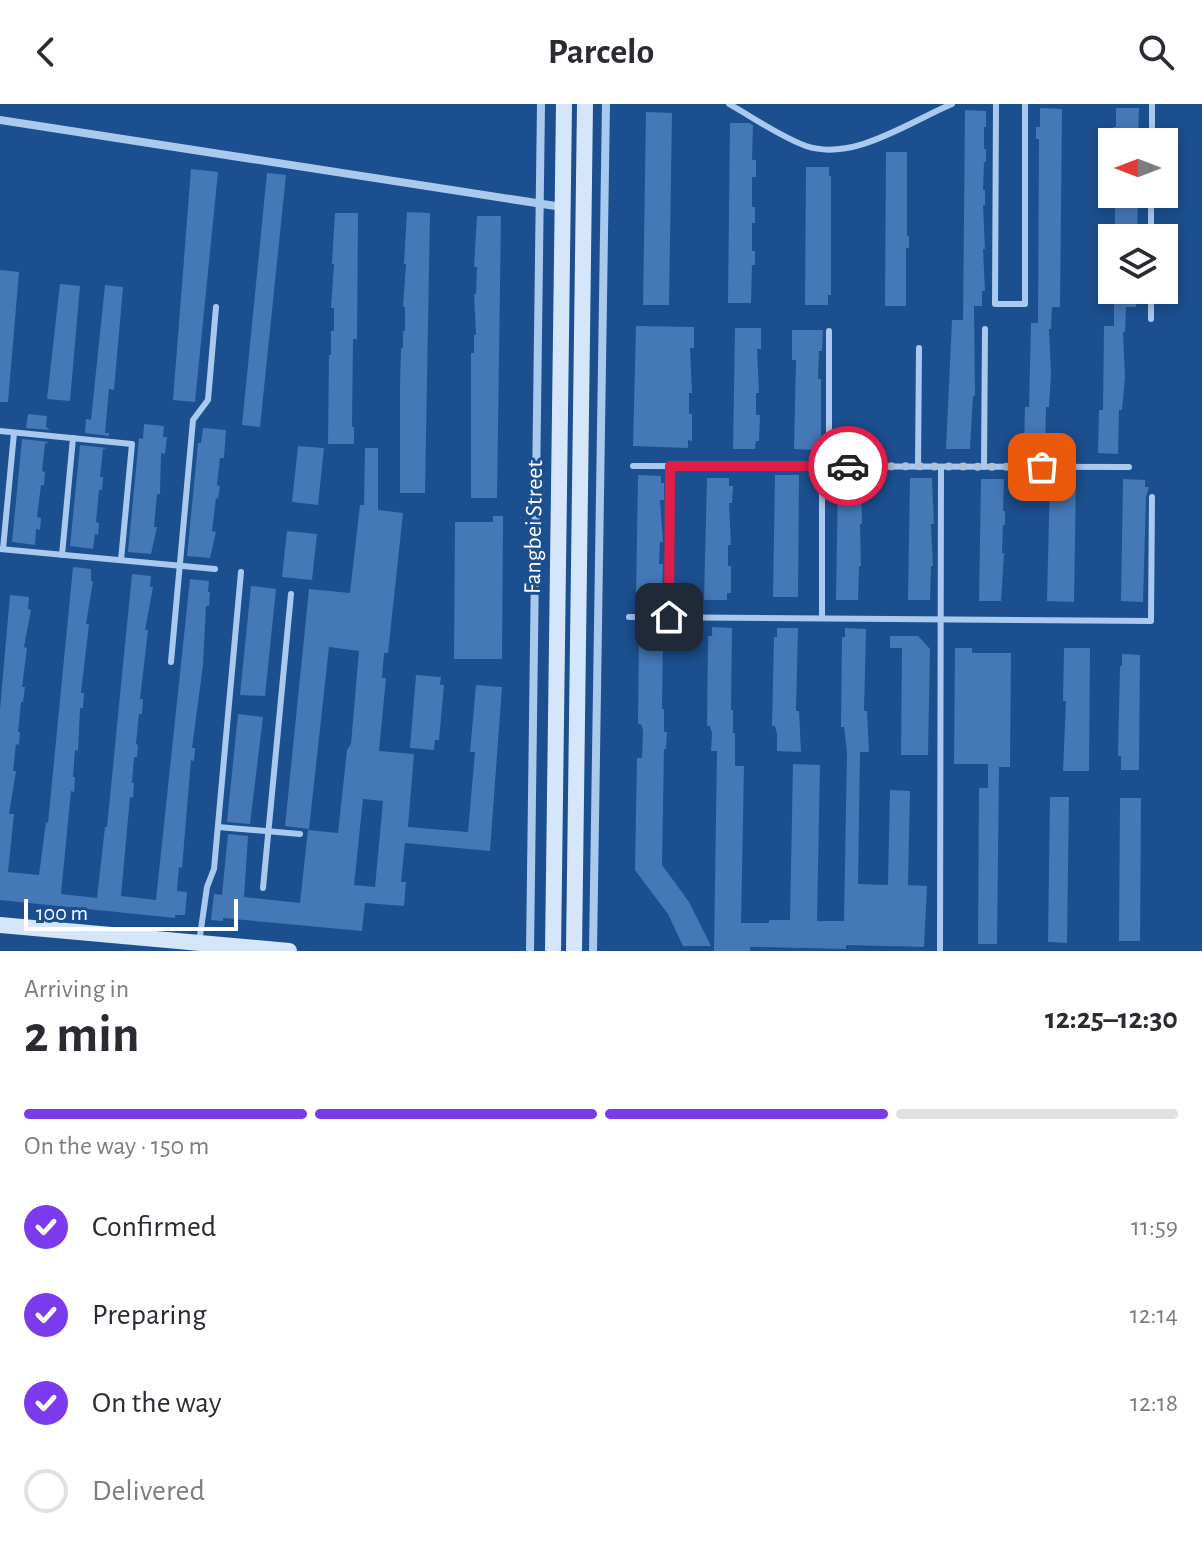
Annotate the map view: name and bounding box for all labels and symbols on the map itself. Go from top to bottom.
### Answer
north arrow [1098,128,1178,208]
courier [808,426,888,506]
pin [1008,433,1076,501]
street label: Fangbei Street [521,459,547,594]
pin [635,583,703,651]
scale bar [24,895,238,931]

